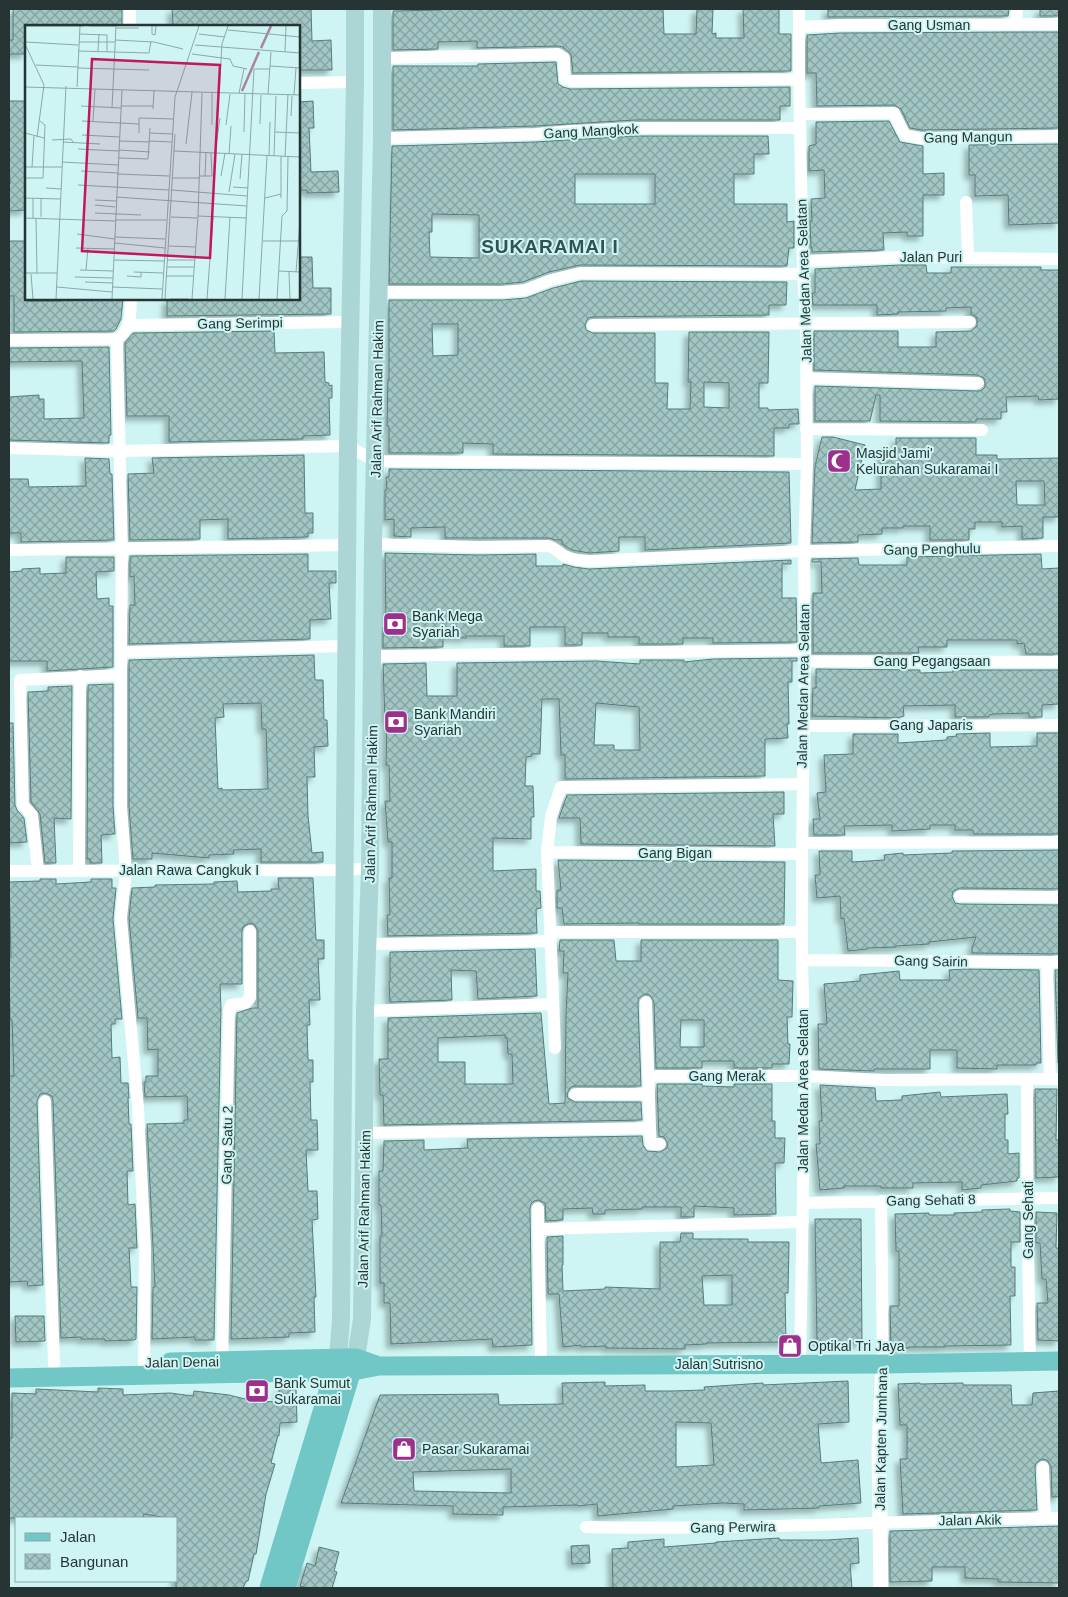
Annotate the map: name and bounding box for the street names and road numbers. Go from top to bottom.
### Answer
street label: Gang Usman [888,17,970,33]
street label: Gang Mangkok [543,120,640,141]
street label: Gang Mangun [923,128,1013,146]
street label: Jalan Medan Area Selatan [793,199,815,363]
street label: Jalan Puri [900,249,962,265]
street label: Gang Serimpi [197,314,283,332]
street label: Jalan Arif Rahman Hakim [368,320,386,478]
street label: Gang Penghulu [883,540,981,558]
street label: Jalan Medan Area Selatan [794,604,812,768]
street label: Gang Pegangsaan [874,653,990,669]
street label: Gang Japaris [889,717,973,733]
street label: Jalan Arif Rahman Hakim [362,725,380,883]
street label: Gang Bigan [638,845,712,861]
street label: Jalan Rawa Cangkuk I [119,862,259,878]
street label: Gang Sairin [894,952,968,970]
street label: Jalan Medan Area Selatan [795,1009,811,1173]
street label: Gang Merak [688,1068,767,1084]
street label: Gang Satu 2 [218,1105,236,1184]
street label: Jalan Arif Rahman Hakim [355,1130,373,1288]
street label: Gang Sehati [1020,1181,1036,1259]
street label: Gang Sehati 8 [886,1191,976,1209]
street label: Jalan Denai [145,1353,219,1371]
street label: Jalan Sutrisno [675,1356,764,1372]
street label: Jalan Kapten Jumhana [872,1367,890,1511]
street label: Jalan Akik [938,1511,1003,1529]
street label: Gang Perwira [690,1518,776,1536]

